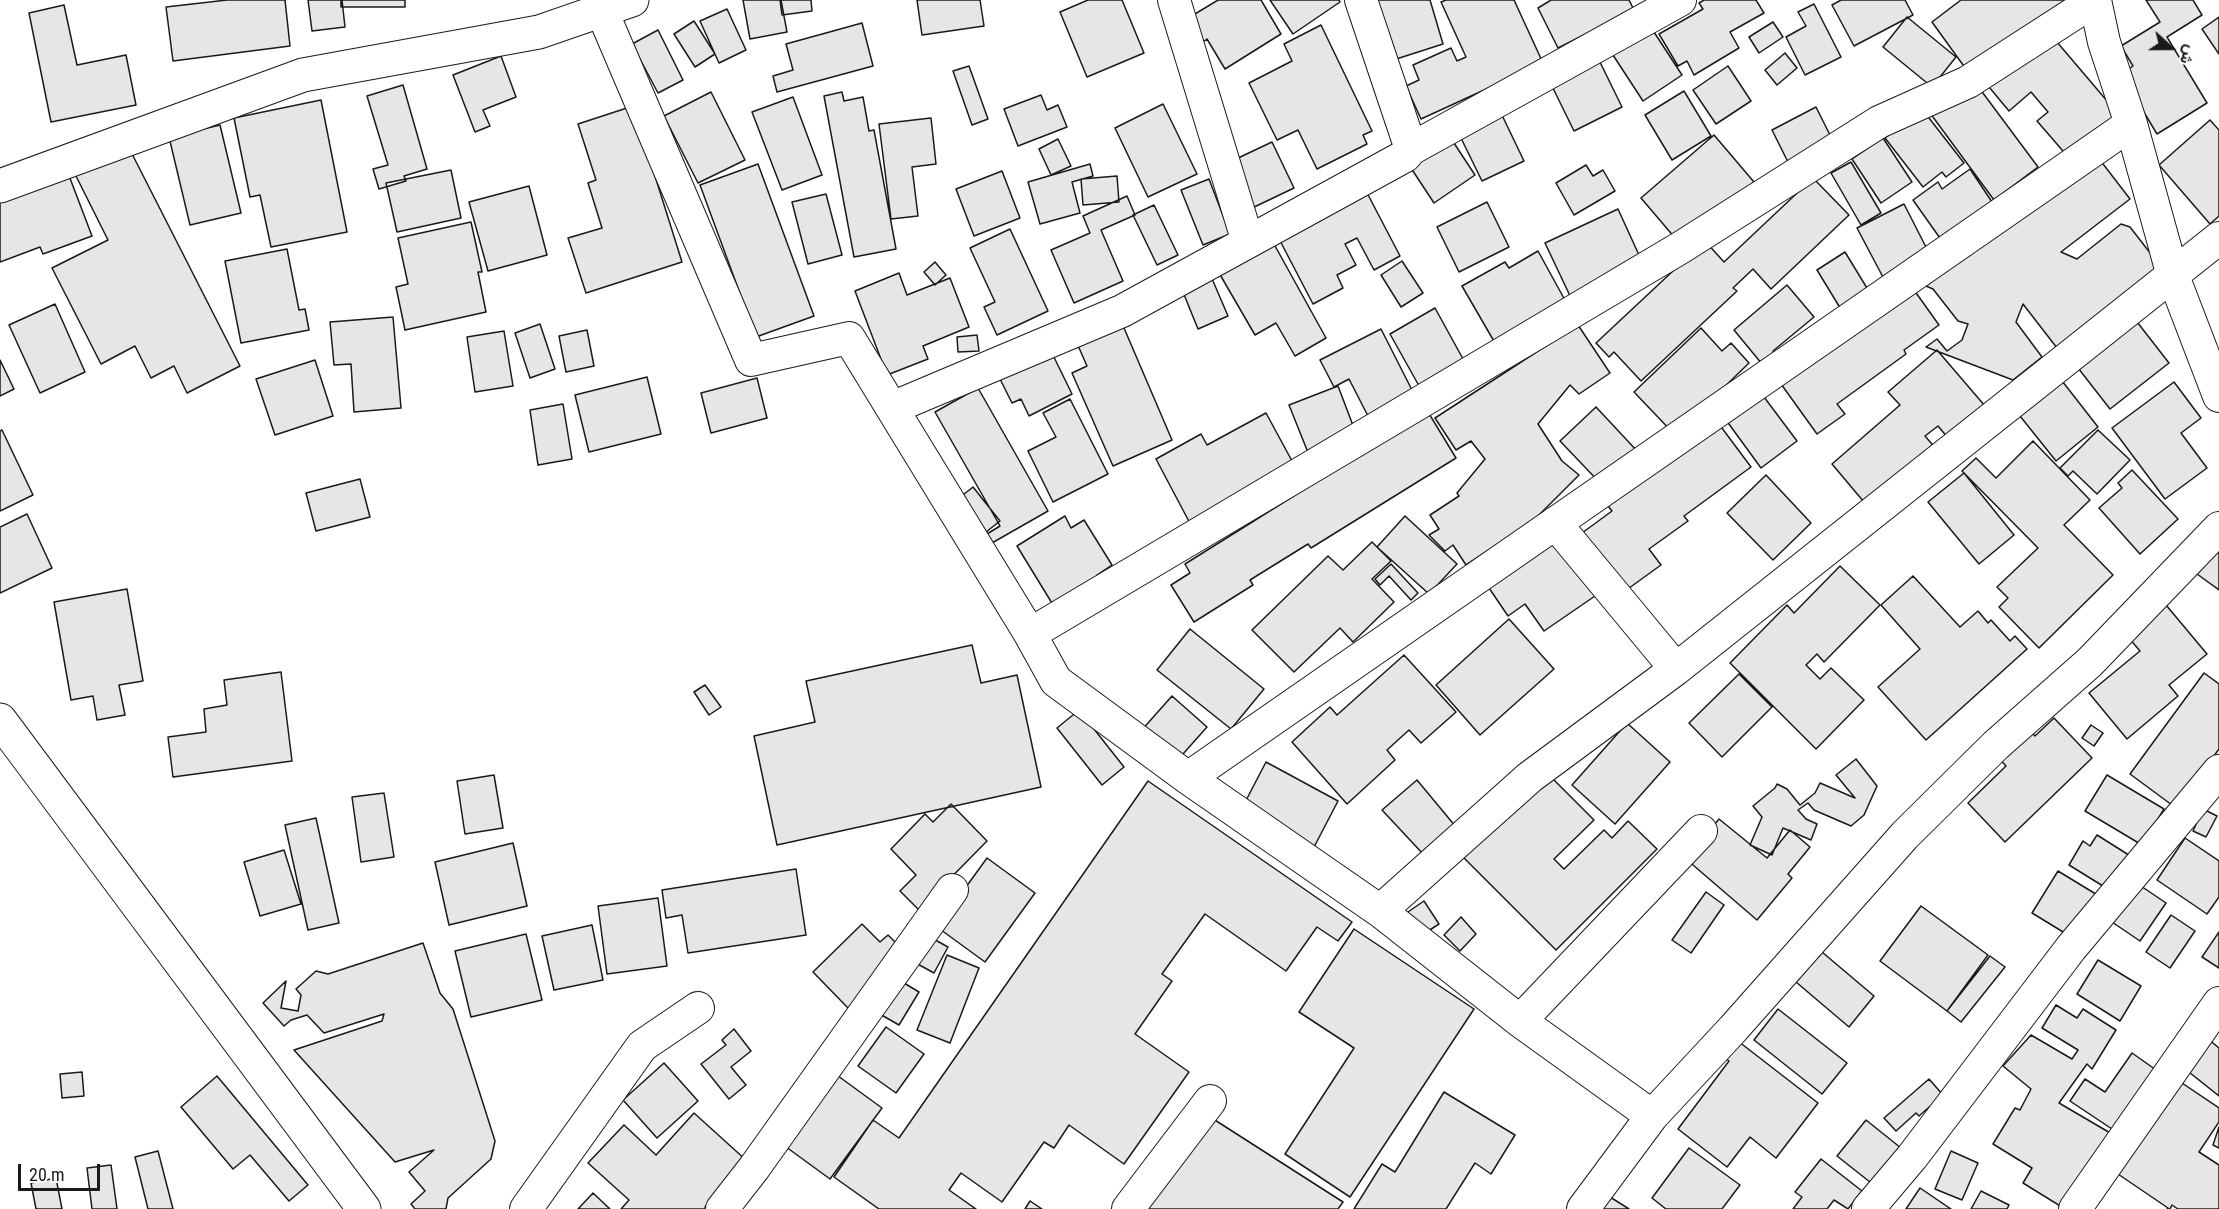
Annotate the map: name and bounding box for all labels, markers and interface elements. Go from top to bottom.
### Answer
north arrow [2141,18,2201,78]
text: ش [2176,42,2201,67]
scale bar [21,1152,104,1190]
text: 20 m [29,1164,64,1185]

